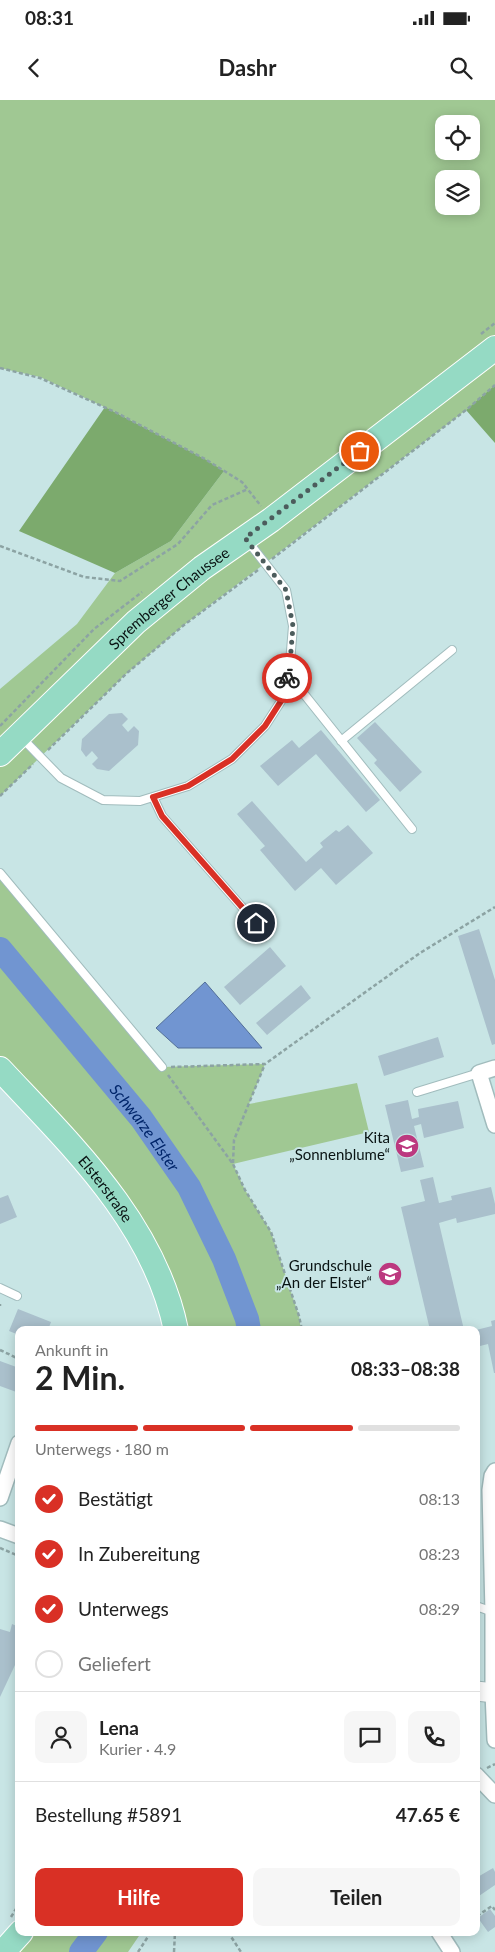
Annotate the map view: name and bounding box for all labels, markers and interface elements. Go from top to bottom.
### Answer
text: 08:31 [25,6,74,29]
icon: back [20,54,48,82]
text: Dashr [219,54,276,81]
icon: search [447,54,475,82]
map controls [435,115,480,215]
button: locate [435,115,480,160]
button: layers [435,170,480,215]
pin [339,430,381,472]
icon: bag [346,437,374,465]
street label: Spremberger Chaussee [105,543,232,653]
courier [262,653,312,703]
icon: bike [273,664,301,692]
pin [235,902,277,944]
icon: home [242,909,270,937]
water label: Schwarze Elster [107,1080,184,1175]
place label: Kita „Sonnenblume“ [289,1128,390,1163]
school or university icon: Kita „Sonnenblume“ [394,1133,420,1159]
street label: Elsterstraße [75,1152,137,1225]
place label: Grundschule „An der Elster“ [276,1256,372,1291]
school or university icon: Grundschule „An der Elster“ [377,1261,403,1287]
text: Ankunft in [35,1340,108,1359]
text: 08:33–08:38 [351,1357,460,1380]
text: 2 Min. [35,1358,125,1397]
text: Unterwegs · 180 m [35,1439,169,1458]
icon: check [35,1485,63,1513]
text: Bestätigt [78,1487,153,1510]
text: 08:13 [419,1489,460,1508]
icon: check [35,1540,63,1568]
text: In Zubereitung [78,1542,200,1565]
text: 08:23 [419,1544,460,1563]
icon: check [35,1595,63,1623]
text: Unterwegs [78,1597,169,1620]
text: 08:29 [419,1599,460,1618]
text: Geliefert [78,1652,151,1675]
button: person [35,1711,87,1763]
button: chat [344,1711,396,1763]
button: phone [408,1711,460,1763]
text: Lena [99,1716,139,1739]
text: Kurier · 4.9 [99,1739,176,1758]
text: Bestellung #5891 [35,1803,182,1826]
text: 47.65 € [396,1803,460,1826]
button: Hilfe [35,1868,243,1926]
button: Teilen [253,1868,460,1926]

